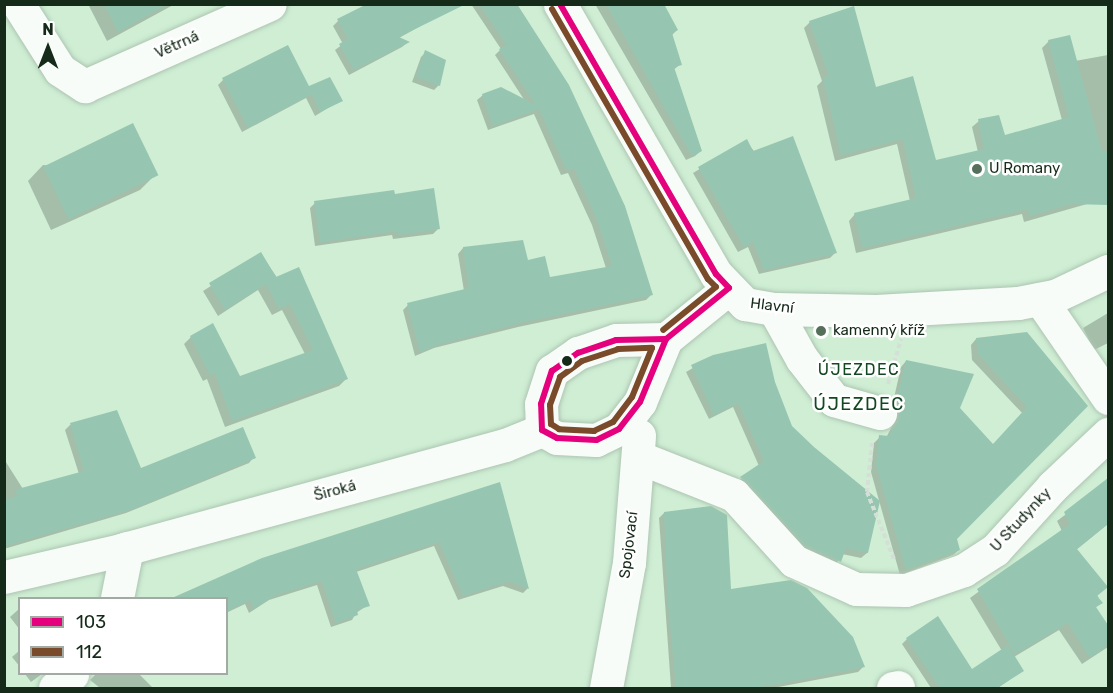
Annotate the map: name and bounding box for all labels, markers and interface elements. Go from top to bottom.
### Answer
north arrow [18,18,78,78]
text: N [42,20,54,39]
street label: Větrná [152,27,202,63]
place label: U Romany [989,160,1060,178]
marker: U Romany [970,162,984,176]
street label: Hlavní [749,294,795,318]
place label: kamenný kříž [833,322,925,340]
marker: kamenný kříž [814,324,828,338]
unlabelled marker [561,355,573,367]
district label: ÚJEZDEC [818,360,900,380]
district label: ÚJEZDEC [813,393,905,415]
street label: Široká [312,477,358,505]
street label: U Studynky [987,484,1055,556]
street label: Spojovací [616,511,642,579]
legend [18,597,228,675]
text: 103 [76,611,106,633]
text: 112 [76,641,102,663]

